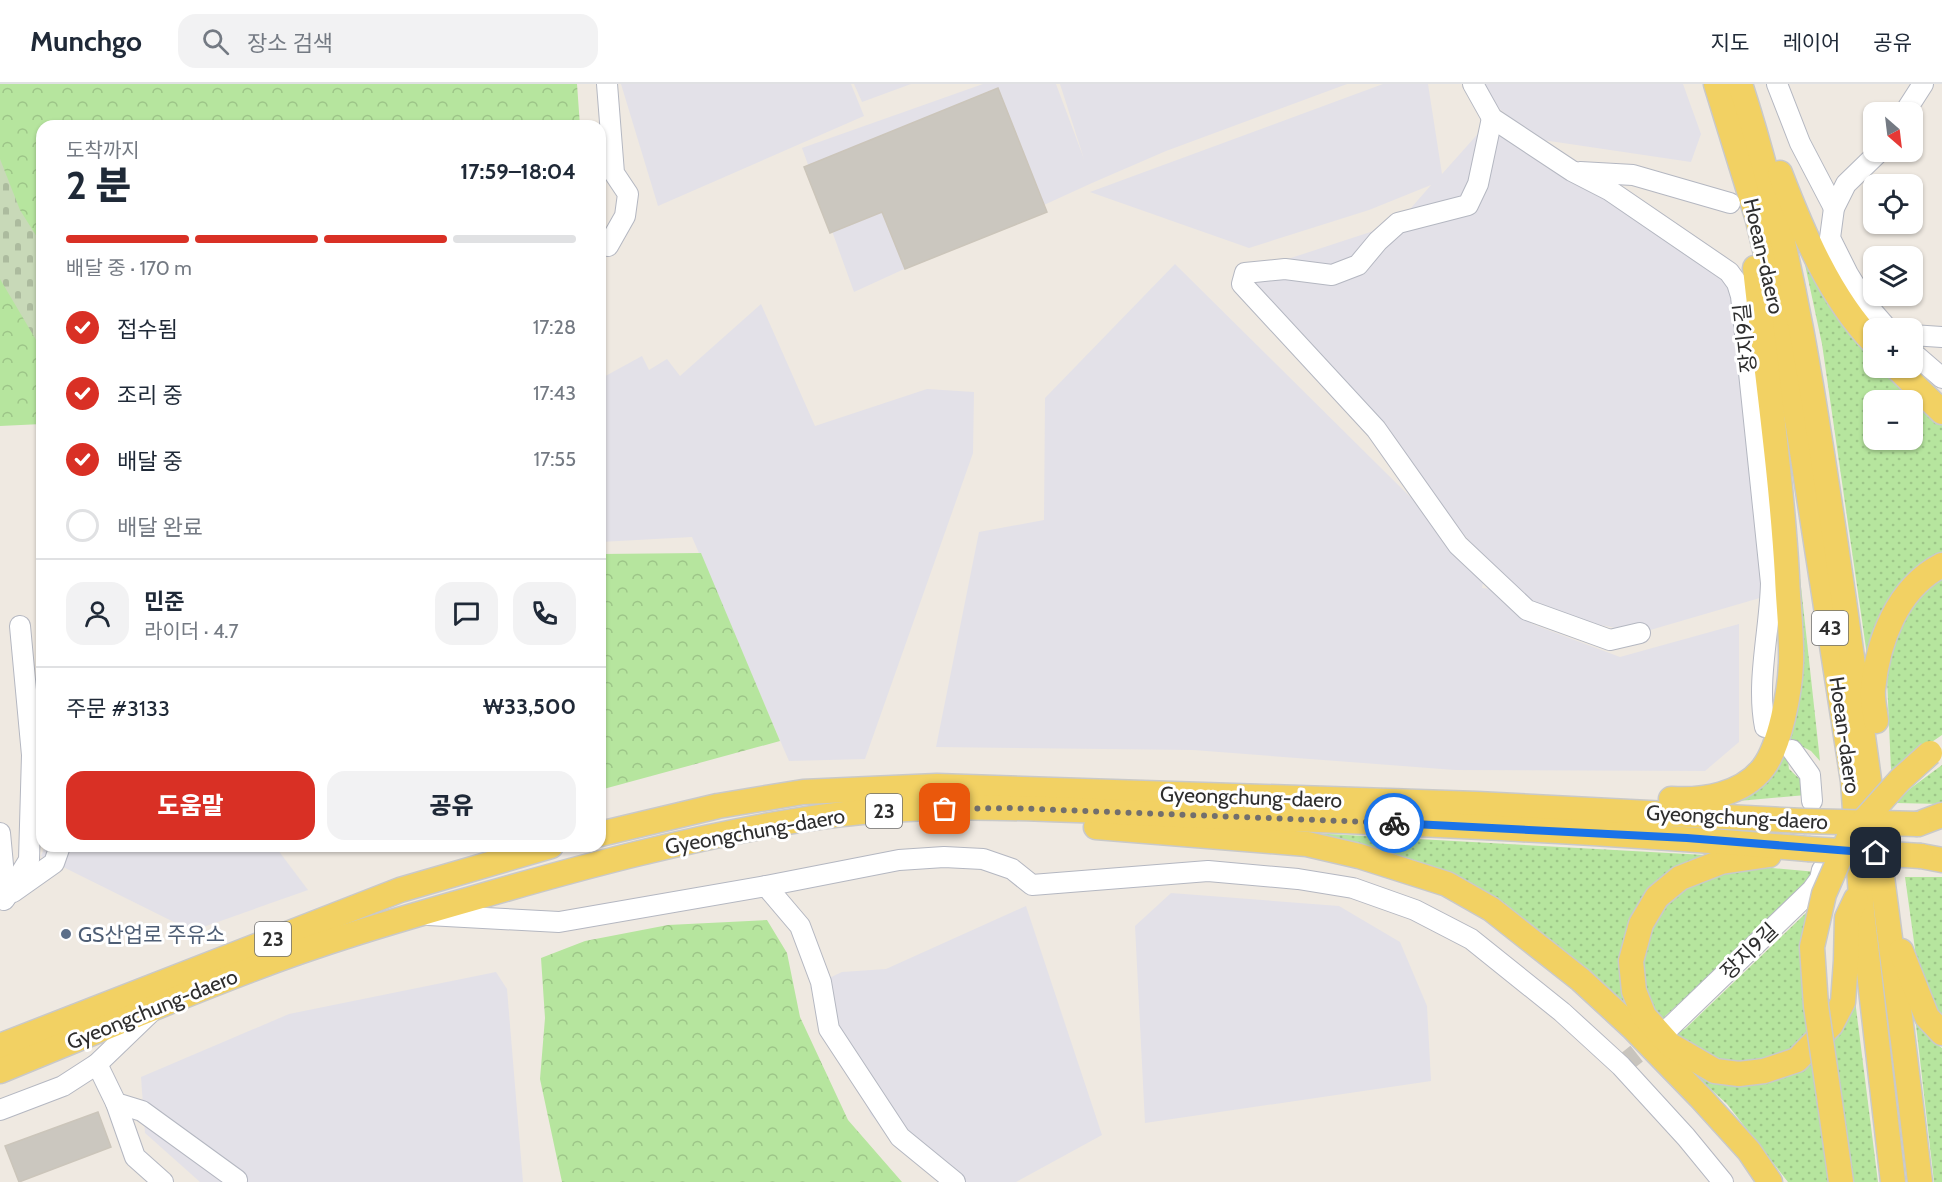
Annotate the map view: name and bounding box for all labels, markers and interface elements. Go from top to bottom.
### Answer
search box [178,14,598,68]
text: Munchgo [30,24,142,58]
icon: search [199,25,232,58]
text: 장소 검색 [247,30,333,57]
text: 지도 [1711,30,1749,55]
text: 레이어 [1782,30,1840,55]
text: 공유 [1873,30,1912,55]
north arrow [1863,102,1923,162]
map controls [1863,102,1923,450]
text: 도착까지 [66,138,140,162]
text: 17:59–18:04 [460,158,576,185]
text: 2 분 [66,161,131,209]
button: locate [1863,174,1923,234]
street label: Hoean-daero [1739,196,1789,316]
button: layers [1863,246,1923,306]
text: 배달 중 · 170 m [66,256,192,280]
street label: 장지9길 [1729,302,1761,374]
icon: check [66,311,99,344]
text: 17:28 [533,315,576,339]
text: 접수됨 [117,316,178,343]
button: + [1863,318,1923,378]
icon: check [66,377,99,410]
text: 17:43 [533,381,576,405]
text: 조리 중 [117,382,183,409]
button: − [1863,390,1923,450]
icon: check [66,443,99,476]
text: 17:55 [534,447,576,471]
text: 배달 중 [117,448,183,475]
text: 배달 완료 [117,514,203,541]
button: person [66,582,129,645]
button: chat [435,582,498,645]
button: phone [513,582,576,645]
text: 민준 [144,588,184,615]
road number: 43 [1812,611,1848,645]
text: 라이더 · 4.7 [144,619,238,643]
street label: Hoean-daero [1824,675,1866,795]
text: ₩33,500 [483,693,576,720]
text: 주문 #3133 [66,695,170,722]
button: 도움말 [66,771,315,840]
button: 공유 [327,771,576,840]
street label: Gyeongchung-daero [1160,781,1342,813]
pin [919,783,970,834]
icon: bag [928,792,961,825]
courier [1364,793,1424,853]
road number: 23 [866,794,902,828]
street label: Gyeongchung-daero [1645,800,1829,834]
street label: Gyeongchung-daero [663,803,847,859]
icon: bike [1378,807,1411,840]
pin [1850,827,1901,878]
icon: home [1859,836,1892,869]
street label: 장지9길 [1715,918,1783,984]
place label: GS산업로 주유소 [78,922,225,947]
road number: 23 [255,922,291,956]
marker: GS산업로 주유소 [59,927,73,941]
street label: Gyeongchung-daero [63,963,241,1055]

